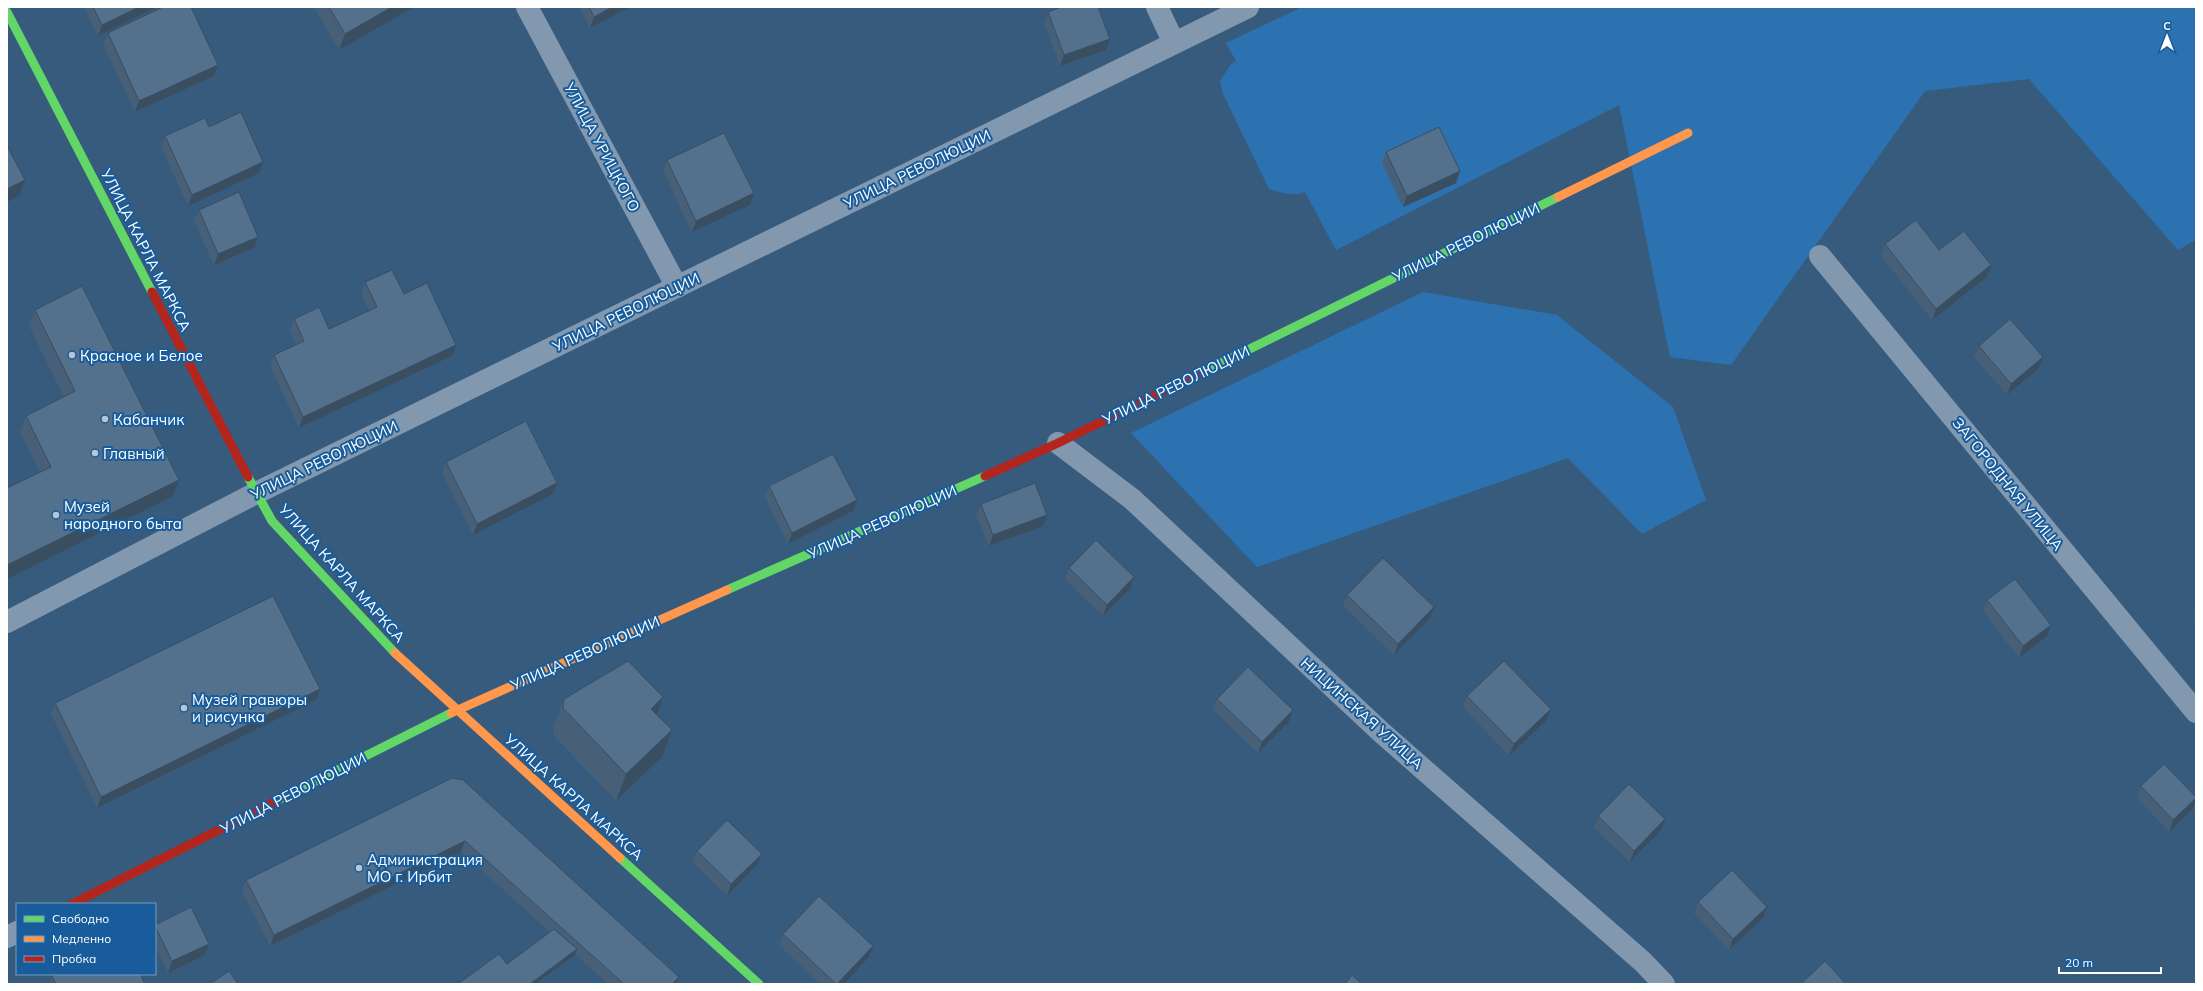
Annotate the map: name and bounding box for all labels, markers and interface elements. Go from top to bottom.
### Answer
north arrow [2147,16,2187,56]
text: С [2163,19,2171,33]
street label: УЛИЦА УРИЦКОГО [559,78,644,215]
street label: УЛИЦА РЕВОЛЮЦИИ [839,125,994,213]
street label: УЛИЦА КАРЛА МАРКСА [96,165,195,335]
street label: УЛИЦА РЕВОЛЮЦИИ [1388,198,1543,286]
street label: УЛИЦА РЕВОЛЮЦИИ [548,268,703,356]
street label: УЛИЦА РЕВОЛЮЦИИ [1098,341,1253,429]
place label: Красное и Белое [80,346,203,365]
marker: Красное и Белое [67,350,77,360]
place label: Кабанчик [113,410,185,429]
marker: Кабанчик [100,414,110,424]
street label: ЗАГОРОДНАЯ УЛИЦА [1948,414,2068,554]
street label: УЛИЦА РЕВОЛЮЦИИ [246,416,401,504]
place label: Главный [103,444,165,463]
marker: Главный [90,448,100,458]
street label: УЛИЦА РЕВОЛЮЦИИ [803,480,960,564]
place label: Музей народного быта [64,497,182,533]
street label: УЛИЦА КАРЛА МАРКСА [274,499,409,646]
marker: Музей народного быта [51,510,61,520]
street label: УЛИЦА РЕВОЛЮЦИИ [506,611,663,695]
street label: НИЦИНСКАЯ УЛИЦА [1297,653,1427,773]
place label: Музей гравюры и рисунка [192,690,307,726]
marker: Музей гравюры и рисунка [179,703,189,713]
street label: УЛИЦА КАРЛА МАРКСА [500,729,647,864]
street label: УЛИЦА РЕВОЛЮЦИИ [216,748,369,839]
place label: Администрация МО г. Ирбит [367,850,483,886]
marker: Администрация МО г. Ирбит [354,863,364,873]
legend [16,903,156,975]
text: Свободно [52,911,109,926]
text: Медленно [52,931,111,946]
scale bar [2059,949,2161,975]
text: Пробка [52,951,96,966]
text: 20 m [2065,955,2093,970]

